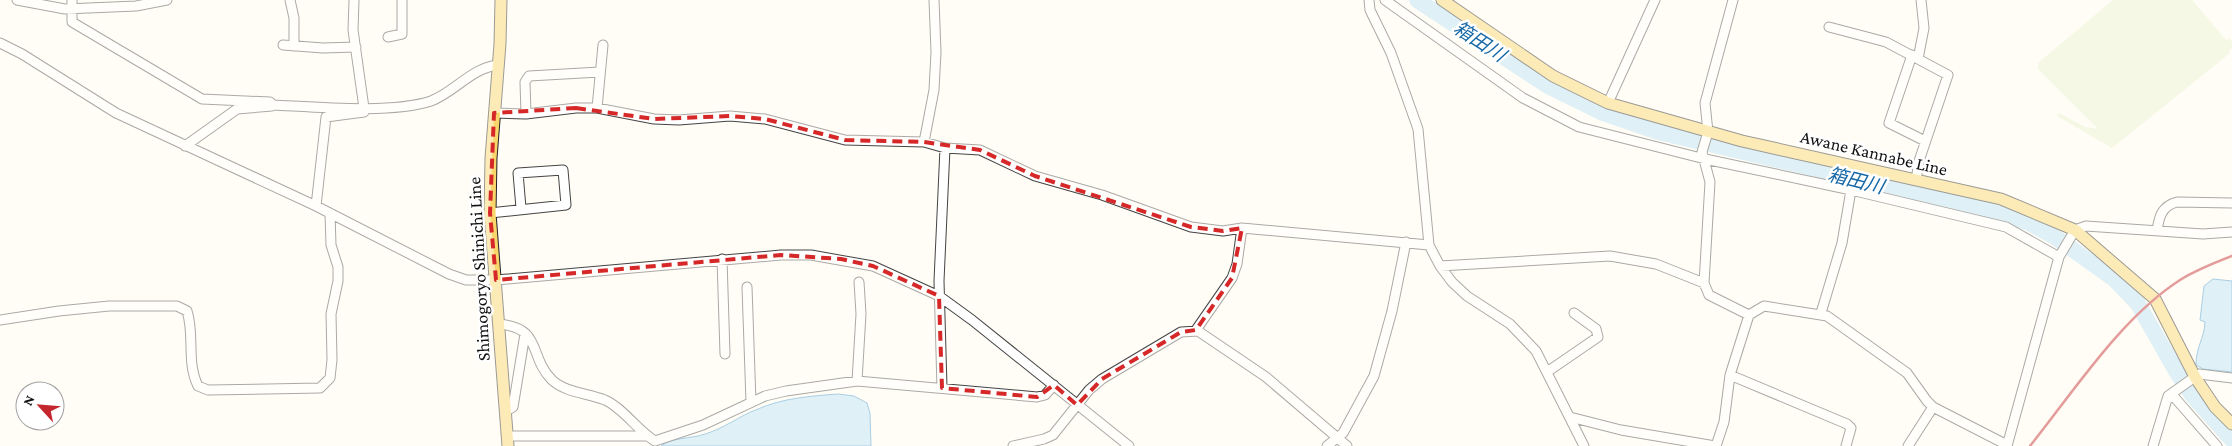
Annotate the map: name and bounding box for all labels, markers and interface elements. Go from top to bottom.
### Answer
water label: 箱田川 [1450,17,1511,67]
street label: Awane Kannabe Line [1799,126,1950,180]
water label: 箱田川 [1826,163,1888,198]
street label: Shimogoryo Shinichi Line [464,176,494,361]
north arrow [15,381,65,431]
text: N [19,392,38,408]

